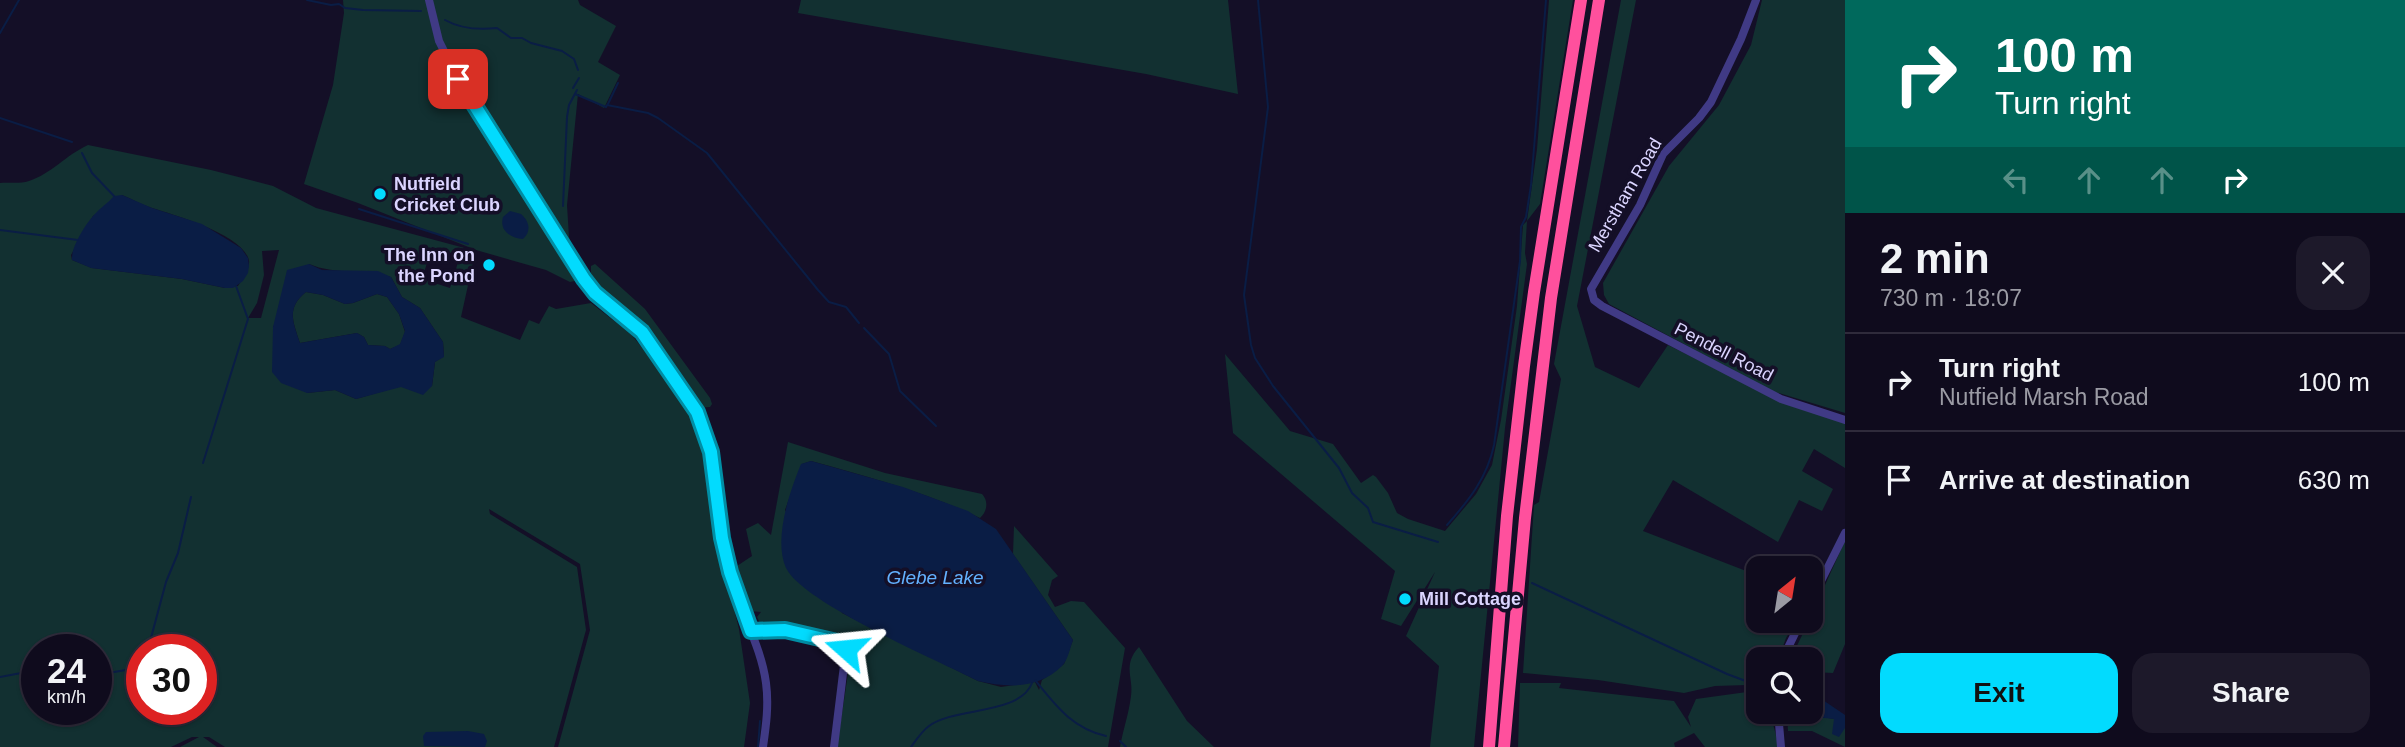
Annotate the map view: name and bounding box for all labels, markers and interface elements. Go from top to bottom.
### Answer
icon: right [1880,28,1971,119]
text: 100 m [1995,28,2134,82]
pin [428,49,488,109]
icon: arrive [439,60,477,98]
text: Turn right [1995,85,2131,121]
street label: Merstham Road [1584,135,1666,255]
icon: left [1997,161,2035,199]
icon: ahead [2070,161,2108,199]
icon: ahead [2143,161,2181,199]
icon: right [2216,161,2254,199]
place label: Nutfield Cricket Club [394,174,500,215]
marker: Nutfield Cricket Club [372,186,388,202]
text: 2 min [1880,235,1990,282]
button: close [2296,236,2370,310]
place label: The Inn on the Pond [384,245,475,286]
marker: The Inn on the Pond [481,257,497,273]
text: 730 m · 18:07 [1880,285,2022,311]
street label: Pendell Road [1671,319,1777,385]
text: Turn right [1939,353,2060,383]
icon: right [1880,363,1918,401]
text: 100 m [2298,367,2370,397]
text: Nutfield Marsh Road [1939,384,2149,410]
icon: arrive [1880,461,1918,499]
text: Arrive at destination [1939,465,2190,495]
text: 630 m [2298,465,2370,495]
north arrow [1746,556,1824,634]
map controls [1746,556,1823,724]
water label: Glebe Lake [886,567,984,588]
place label: Mill Cottage [1419,589,1521,609]
marker: Mill Cottage [1397,591,1413,607]
position arrow [809,612,883,686]
speed limit sign: 30 [126,634,217,725]
button: search [1746,647,1823,724]
text: 24 [47,651,86,690]
button: Exit [1880,653,2118,733]
button: Share [2132,653,2370,733]
text: km/h [47,687,86,707]

